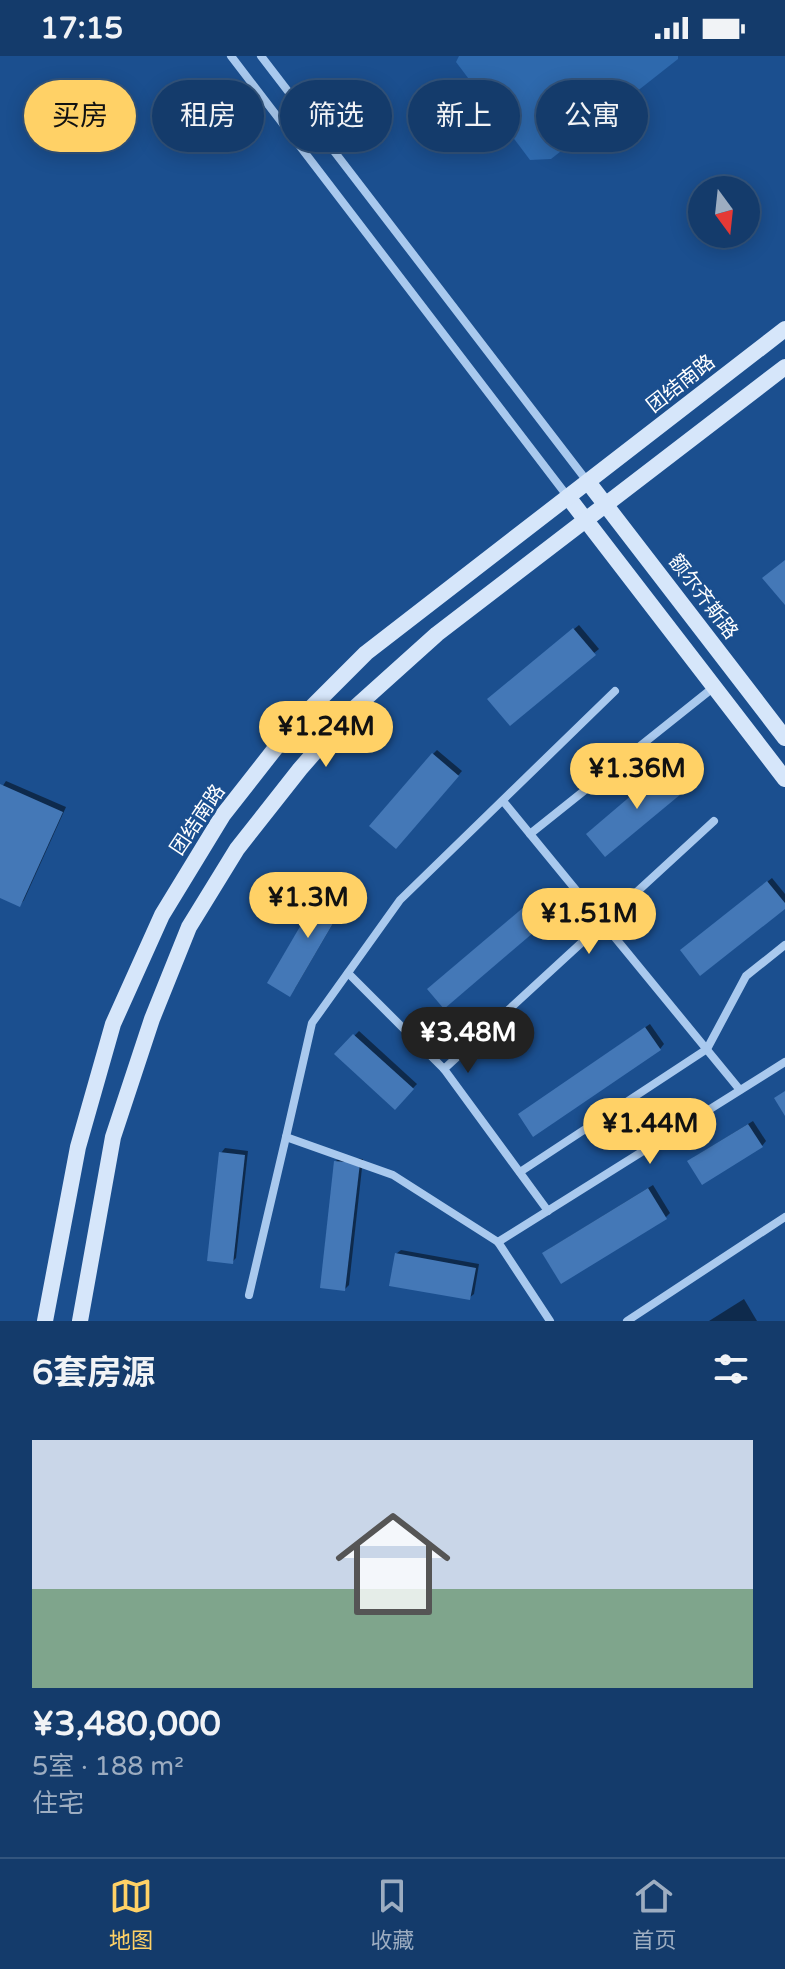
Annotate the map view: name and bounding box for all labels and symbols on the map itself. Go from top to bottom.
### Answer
north arrow [688,176,760,248]
street label: 团结南路 [642,350,720,418]
street label: 额尔齐斯路 [663,550,743,644]
pin: ¥1.24M [261,701,391,769]
pin: ¥1.36M [572,743,702,811]
street label: 团结南路 [166,780,230,860]
pin: ¥1.3M [252,872,364,940]
pin: ¥1.51M [524,888,654,956]
pin: ¥3.48M [403,1007,533,1075]
pin: ¥1.44M [585,1098,715,1166]

